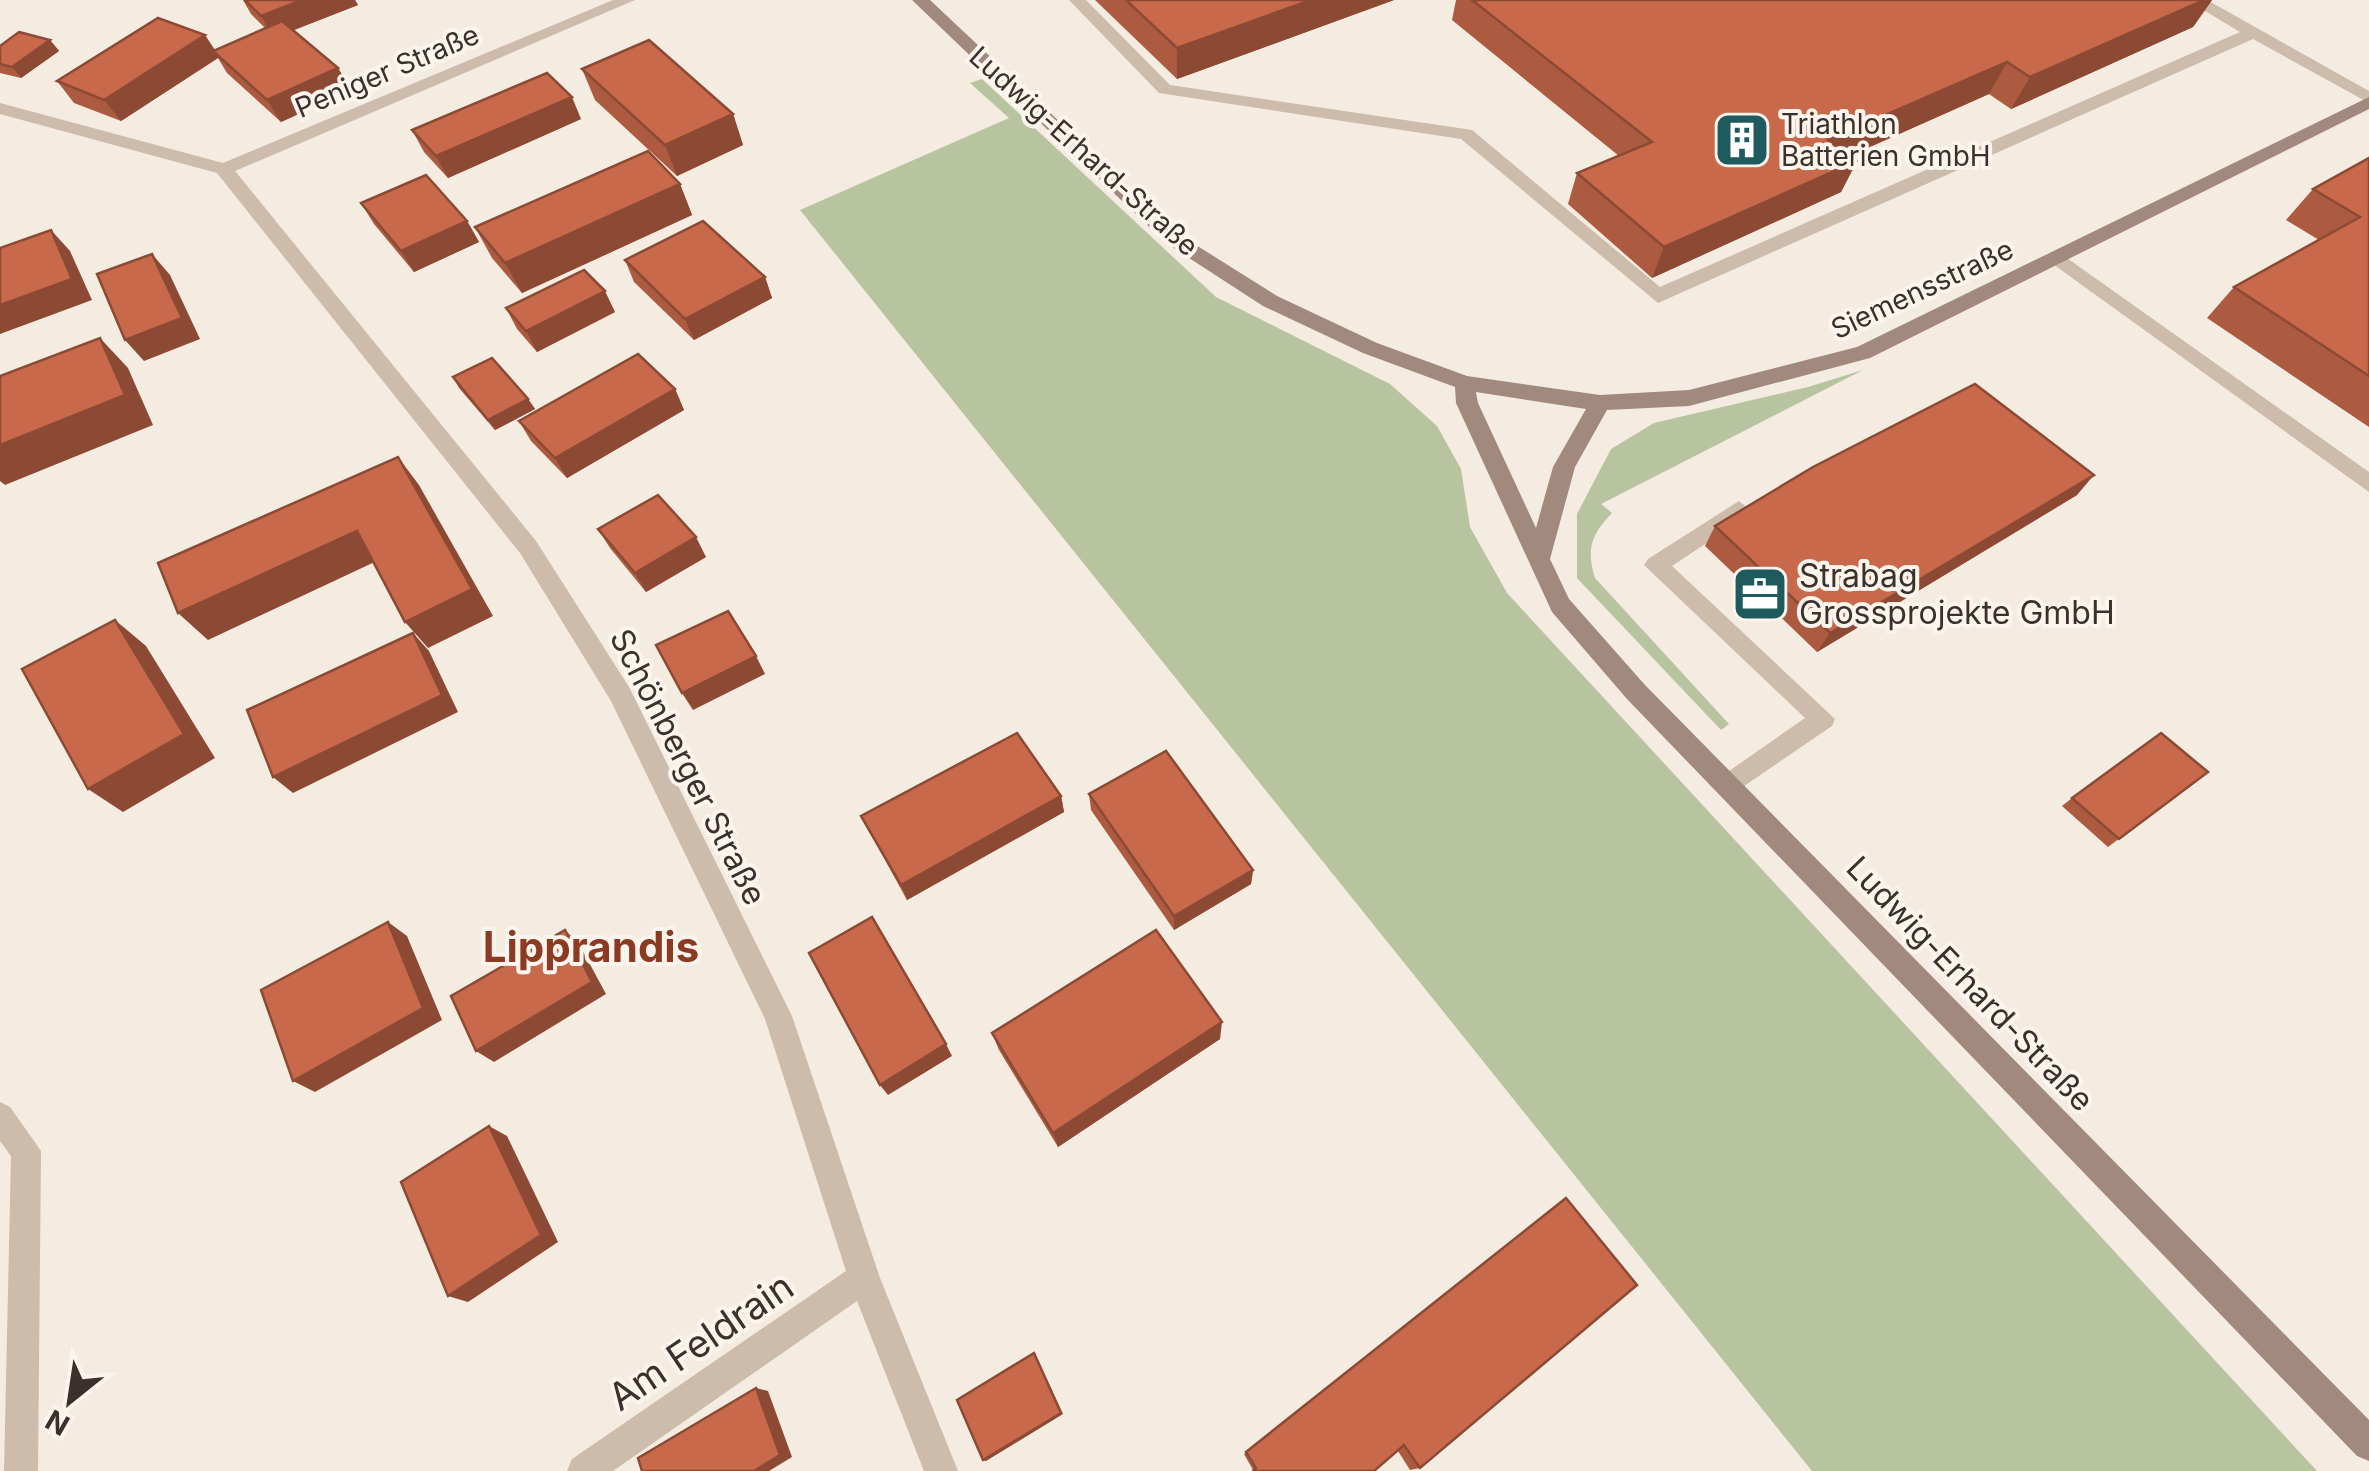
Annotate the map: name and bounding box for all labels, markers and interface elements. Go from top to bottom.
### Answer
street label: Peniger Straße [290,17,484,125]
street label: Ludwig-Erhard-Straße [962,39,1206,263]
place label: Triathlon Batterien GmbH [1781,107,1991,173]
building icon: Triathlon Batterien GmbH [1712,110,1772,170]
street label: Siemensstraße [1826,232,2018,346]
place label: Strabag Grossprojekte GmbH [1799,556,2115,632]
office icon: Strabag Grossprojekte GmbH [1730,564,1790,624]
street label: Schönberger Straße [602,622,775,911]
street label: Ludwig-Erhard-Straße [1839,848,2102,1119]
district label: Lipprandis [483,921,699,972]
street label: Am Feldrain [599,1263,802,1420]
north arrow [20,1351,120,1451]
text: N [40,1403,75,1443]

